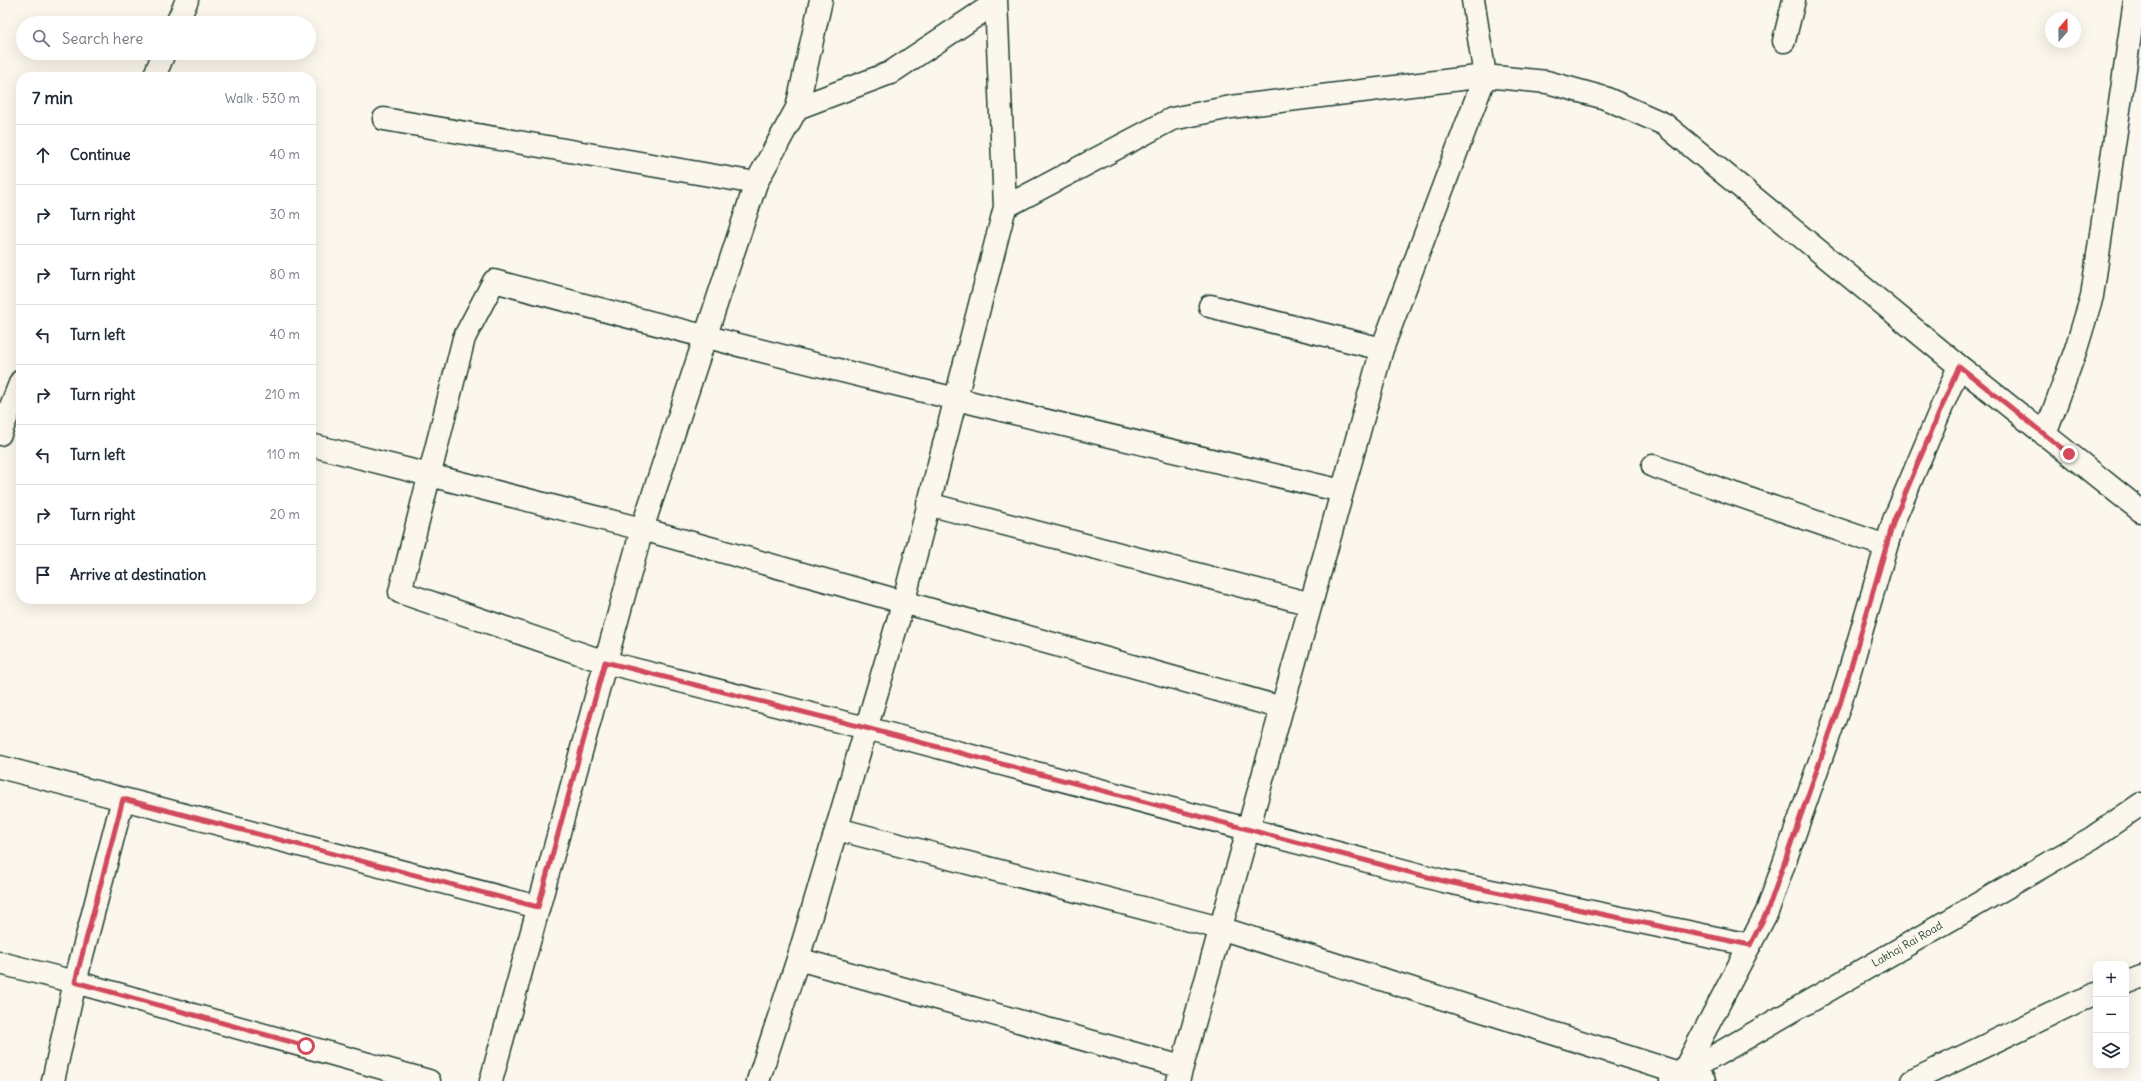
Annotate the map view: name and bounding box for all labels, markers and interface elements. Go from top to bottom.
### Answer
north arrow [2045,12,2081,48]
search box [16,16,316,60]
icon: search [30,27,52,49]
text: Search here [62,29,143,48]
text: 7 min [32,87,73,109]
text: Walk · 530 m [225,90,300,107]
icon: ahead [32,144,54,166]
text: Continue [70,145,131,164]
text: 40 m [269,146,300,163]
icon: right [32,204,54,226]
text: Turn right [70,205,135,224]
text: 30 m [270,206,300,223]
icon: right [32,264,54,286]
text: Turn right [70,265,135,284]
text: 80 m [269,266,300,283]
icon: left [32,324,54,346]
text: Turn left [70,325,125,344]
text: 40 m [269,326,300,343]
icon: right [32,384,54,406]
text: Turn right [70,385,135,404]
text: 210 m [265,386,300,403]
icon: left [32,444,54,466]
text: Turn left [70,445,125,464]
route end [2060,445,2078,463]
text: 110 m [267,446,300,463]
icon: right [32,504,54,526]
text: Turn right [70,505,135,524]
text: 20 m [270,506,300,523]
icon: arrive [32,564,54,586]
text: Arrive at destination [70,565,206,584]
street label: Lakhaj Rai Road [1869,918,1945,970]
map controls [2093,961,2129,1069]
button: + [2093,961,2129,997]
button: − [2093,997,2129,1033]
button: layers [2093,1033,2129,1069]
route start [297,1037,315,1055]

